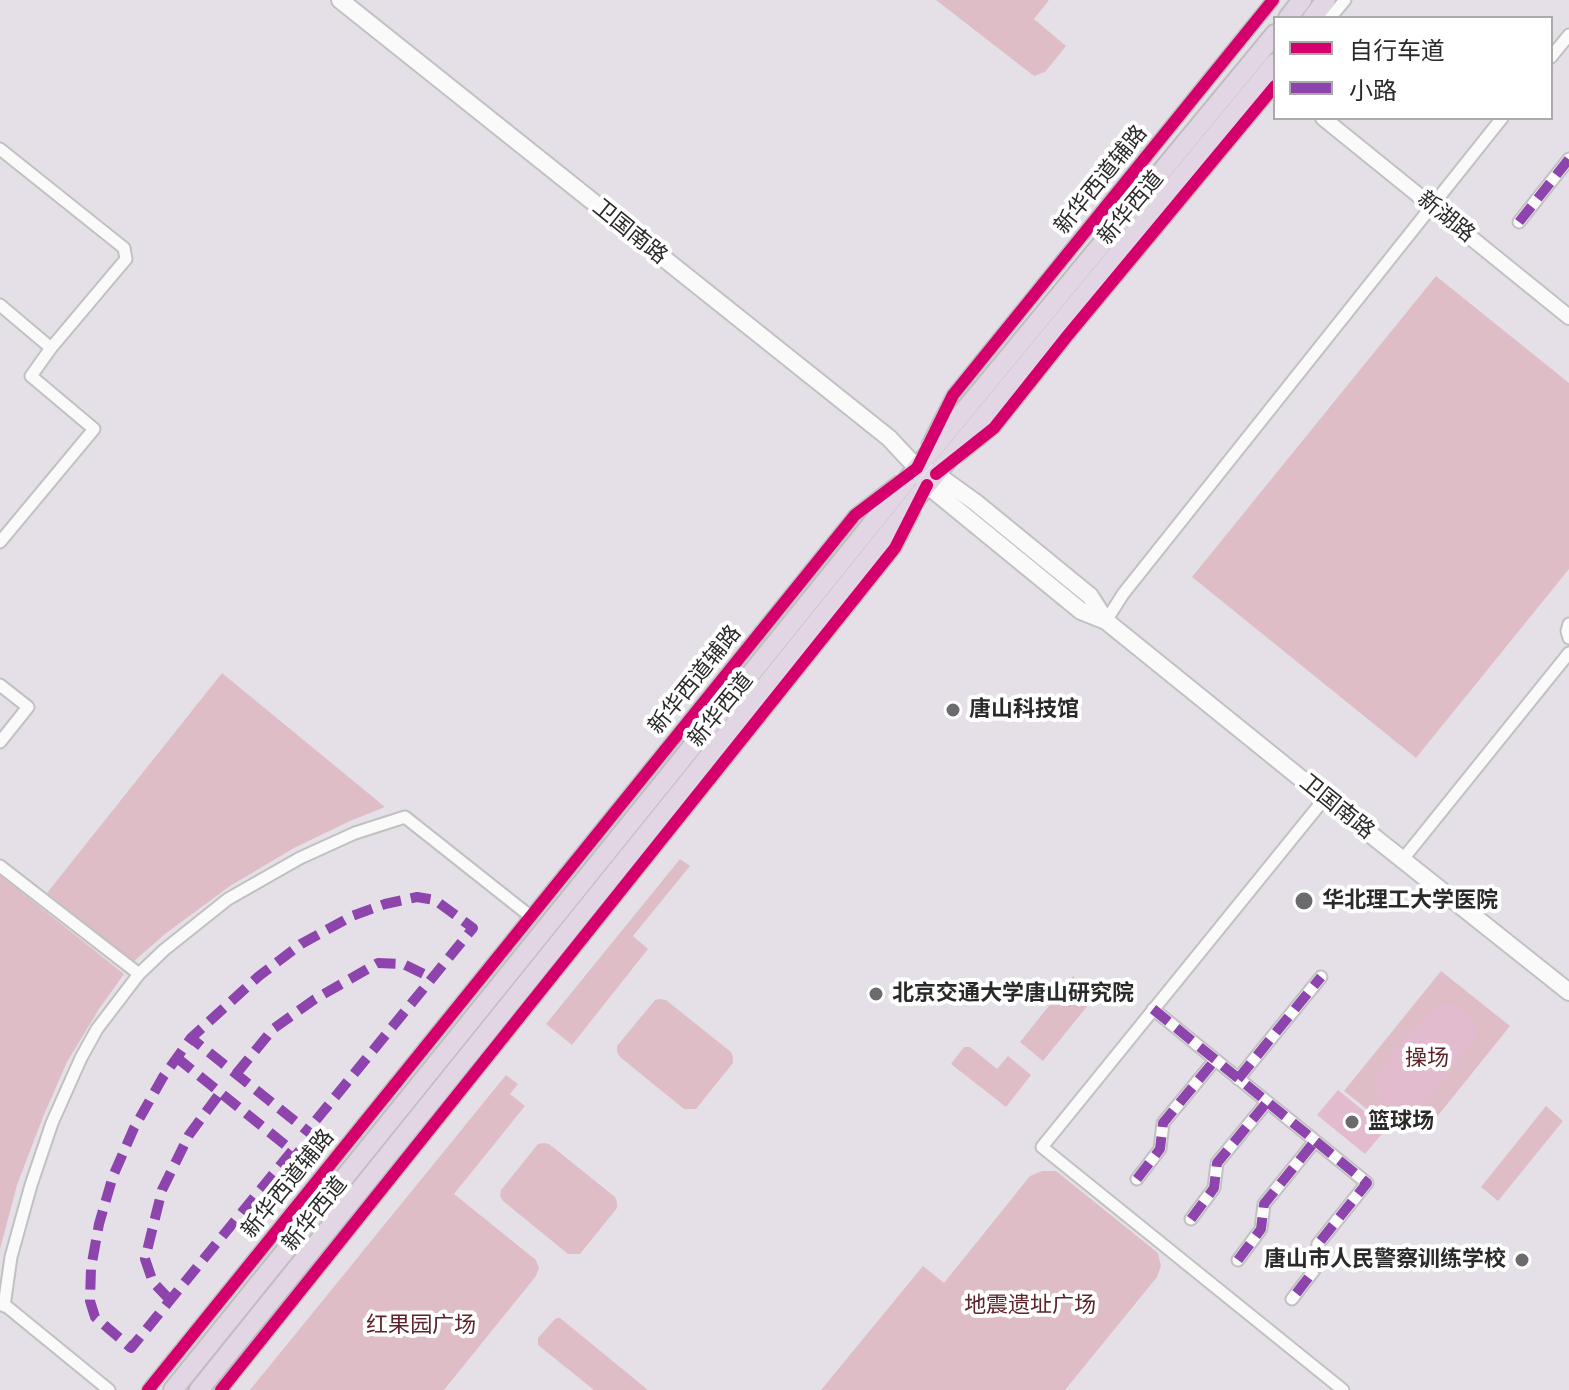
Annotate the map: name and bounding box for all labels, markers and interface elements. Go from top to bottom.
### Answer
legend [1273,16,1553,120]
text: 自行车道 [1349,36,1445,65]
text: 小路 [1349,76,1397,105]
street label: 新华西道辅路 [1049,120,1153,240]
street label: 新华西道 [1093,166,1169,250]
street label: 新湖路 [1412,186,1480,248]
street label: 卫国南路 [587,194,673,270]
street label: 新华西道辅路 [643,620,747,740]
street label: 新华西道 [683,667,759,753]
place label: 唐山科技馆 [969,697,1079,723]
marker: 唐山科技馆 [944,701,962,719]
street label: 卫国南路 [1294,769,1380,845]
place label: 华北理工大学医院 [1322,888,1498,914]
marker: 华北理工大学医院 [1293,890,1315,912]
place label: 北京交通大学唐山研究院 [892,981,1134,1007]
marker: 北京交通大学唐山研究院 [867,985,885,1003]
park label: 操场 [1405,1046,1449,1072]
place label: 篮球场 [1368,1109,1434,1135]
marker: 篮球场 [1343,1113,1361,1131]
street label: 新华西道辅路 [236,1124,340,1244]
street label: 新华西道 [277,1171,353,1257]
place label: 唐山市人民警察训练学校 [1264,1247,1506,1273]
marker: 唐山市人民警察训练学校 [1513,1251,1531,1269]
park label: 地震遗址广场 [964,1293,1096,1319]
park label: 红果园广场 [366,1313,476,1339]

